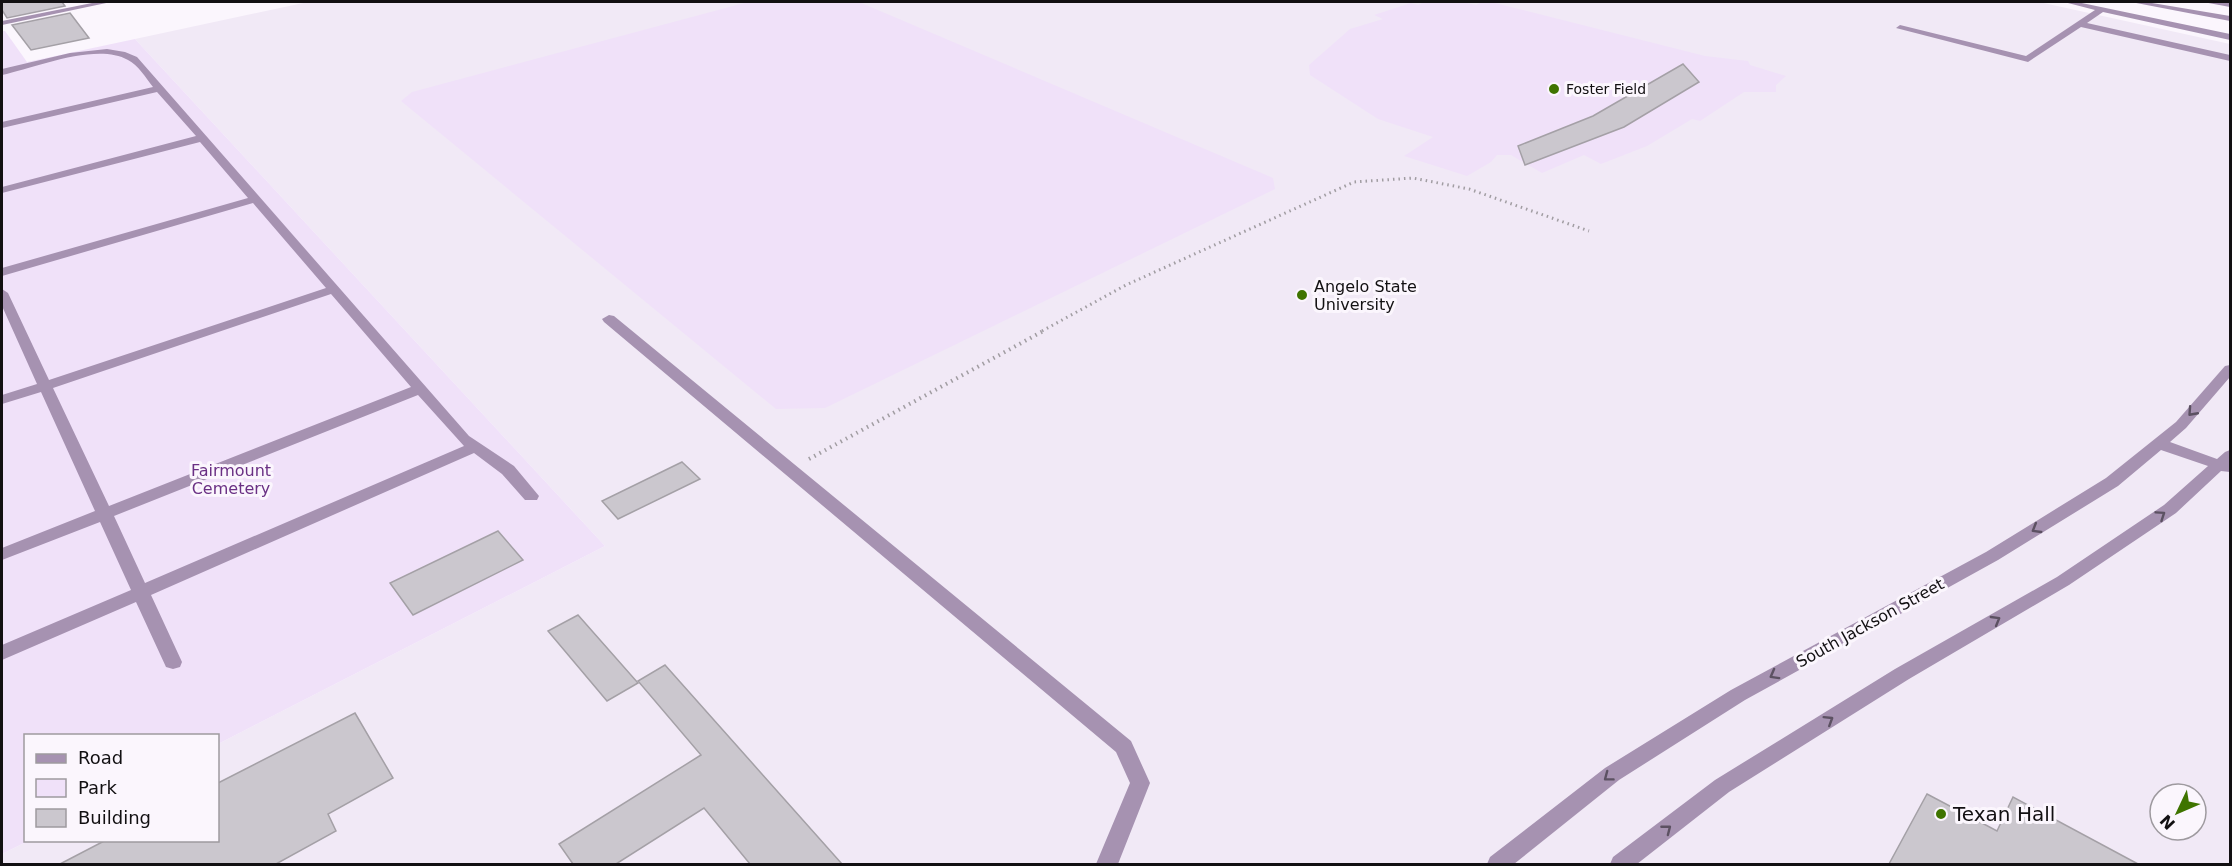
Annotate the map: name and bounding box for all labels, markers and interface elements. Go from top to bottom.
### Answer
place label: Foster Field [1566,81,1646,97]
marker: Foster Field [1547,82,1561,96]
place label: Angelo State University [1314,277,1417,314]
marker: Angelo State University [1295,288,1309,302]
one-way arrow [2188,406,2199,416]
park label: Fairmount Cemetery [191,461,271,498]
one-way arrow [2154,511,2165,522]
one-way arrow [2032,521,2042,533]
street label: South Jackson Street [1793,574,1947,672]
one-way arrow [1990,615,2000,627]
one-way arrow [1770,668,1781,679]
one-way arrow [1823,715,1833,727]
legend [24,734,219,842]
text: Road [78,747,123,768]
one-way arrow [1604,770,1615,781]
text: Park [78,777,117,798]
north arrow [2148,782,2208,842]
place label: Texan Hall [1952,802,2055,826]
text: Building [78,807,151,828]
marker: Texan Hall [1934,807,1948,821]
text: N [2156,811,2179,833]
one-way arrow [1661,825,1672,836]

